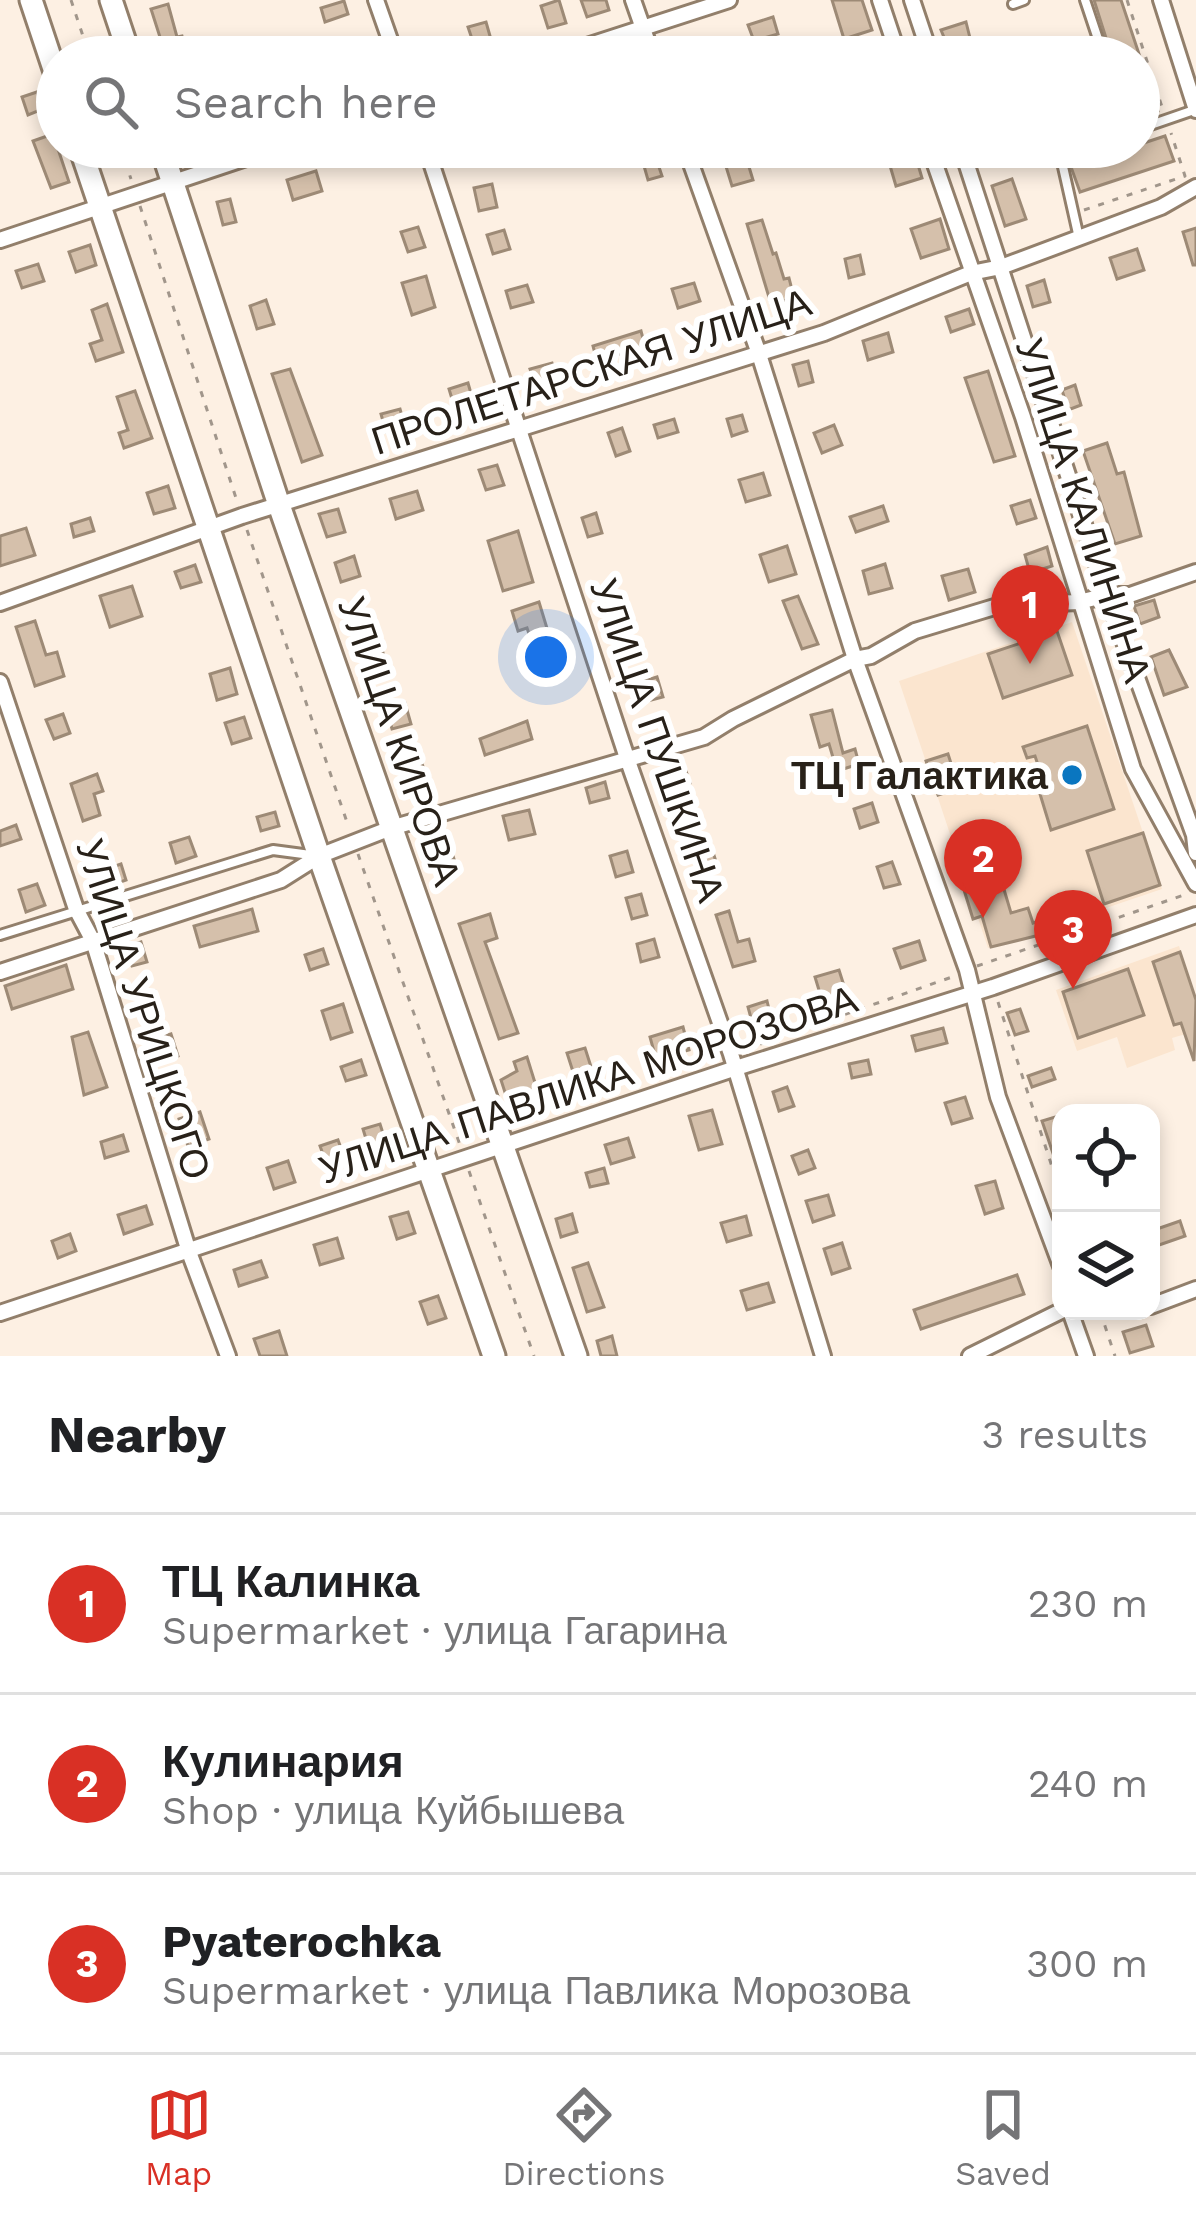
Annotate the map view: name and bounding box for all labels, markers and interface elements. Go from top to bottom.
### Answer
search box [36,36,1160,168]
icon: search [78,69,144,135]
text: Search here [174,76,438,129]
street label: ПРОЛЕТАРСКАЯ УЛИЦА [366,279,816,464]
street label: УЛИЦА КАЛИНИНА [1007,333,1160,688]
pin: 1 [991,565,1069,664]
street label: УЛИЦА ПУШКИНА [581,573,734,908]
street label: УЛИЦА КИРОВА [329,591,470,891]
your location [516,627,576,687]
place label: ТЦ Галактика [791,753,1048,798]
marker: ТЦ Галактика [1059,762,1085,788]
pin: 2 [944,819,1022,918]
street label: УЛИЦА УРИЦКОГО [67,833,220,1185]
pin: 3 [1034,890,1112,989]
street label: УЛИЦА ПАВЛИКА МОРОЗОВА [313,976,863,1193]
map controls [1052,1104,1160,1320]
button: locate [1052,1104,1160,1212]
button: layers [1052,1212,1160,1320]
text: Nearby [48,1405,226,1464]
text: 3 results [982,1412,1148,1457]
text: ТЦ Калинка [162,1555,419,1608]
text: 1 [79,1581,95,1626]
text: 230 m [1028,1581,1148,1626]
text: Supermarket · улица Гагарина [162,1608,727,1653]
text: Кулинария [162,1735,404,1788]
text: 2 [75,1761,99,1806]
text: 240 m [1028,1761,1148,1806]
text: Shop · улица Куйбышева [162,1788,624,1833]
text: Pyaterochka [162,1915,441,1968]
text: 3 [75,1941,99,1986]
text: 300 m [1026,1941,1148,1986]
text: Supermarket · улица Павлика Морозова [162,1968,910,2013]
tab: Map [145,2082,212,2193]
tab: Directions [502,2082,665,2193]
tab: Saved [955,2082,1051,2193]

